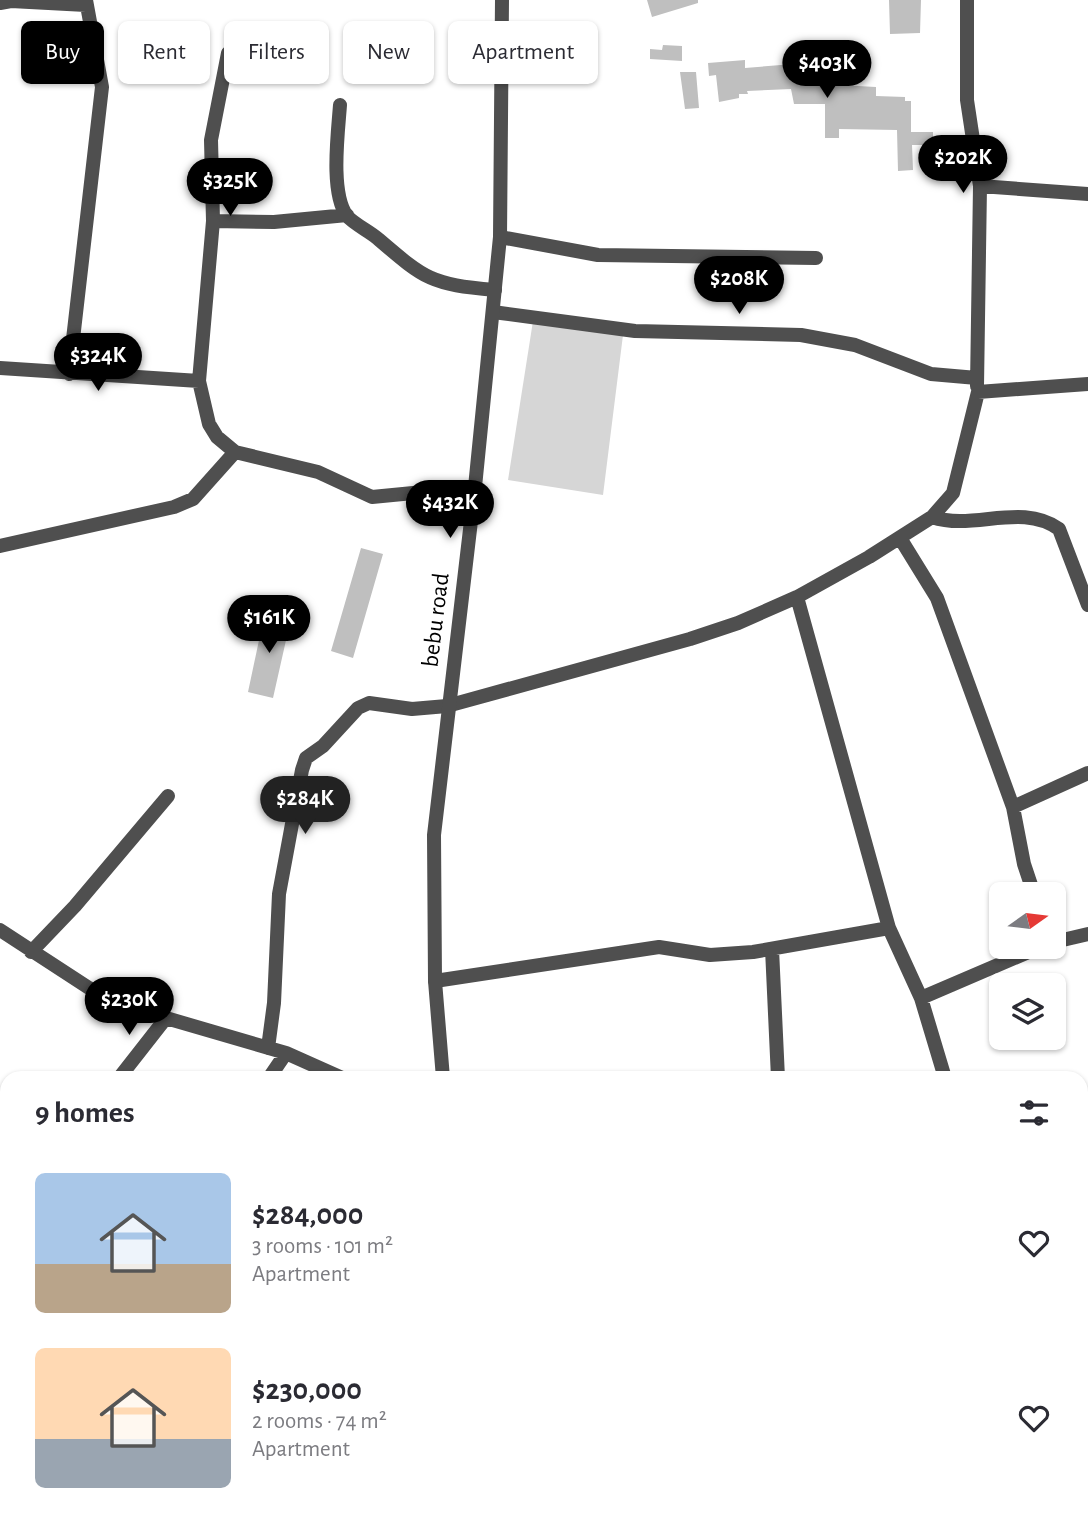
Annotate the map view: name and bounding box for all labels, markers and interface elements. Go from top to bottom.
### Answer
chip: Buy [21,21,104,84]
chip: Rent [118,21,210,84]
chip: Filters [224,21,329,84]
chip: New [343,21,434,84]
chip: Apartment [448,21,598,84]
pin: $403K [778,41,876,100]
text: $403K [798,51,856,74]
pin: $202K [914,136,1012,195]
text: $202K [934,146,992,169]
pin: $325K [181,158,279,218]
text: $325K [203,169,257,192]
pin: $208K [690,256,788,316]
text: $208K [710,267,768,290]
pin: $324K [49,334,147,393]
text: $324K [70,344,126,367]
pin: $432K [401,480,499,540]
text: $432K [422,491,478,514]
street label: bebu road [418,572,454,669]
pin: $161K [220,596,318,655]
text: $161K [243,606,295,629]
pin: $284K [256,776,354,836]
text: $284K [276,787,334,810]
north arrow [989,882,1066,959]
map controls [989,882,1066,1050]
button: layers [989,973,1066,1050]
pin: $230K [80,978,178,1037]
text: $230K [101,988,157,1011]
icon: filters [1015,1094,1053,1132]
text: 9 homes [35,1098,135,1128]
text: $284,000 [252,1200,363,1230]
icon: home [91,1201,175,1285]
icon: heart [1015,1224,1053,1262]
text: 3 rooms · 101 m² [252,1235,393,1258]
text: Apartment [252,1263,350,1286]
text: $230,000 [252,1375,362,1405]
icon: home [91,1376,175,1460]
icon: heart [1015,1399,1053,1437]
text: 2 rooms · 74 m² [252,1410,387,1433]
text: Apartment [252,1438,350,1461]

